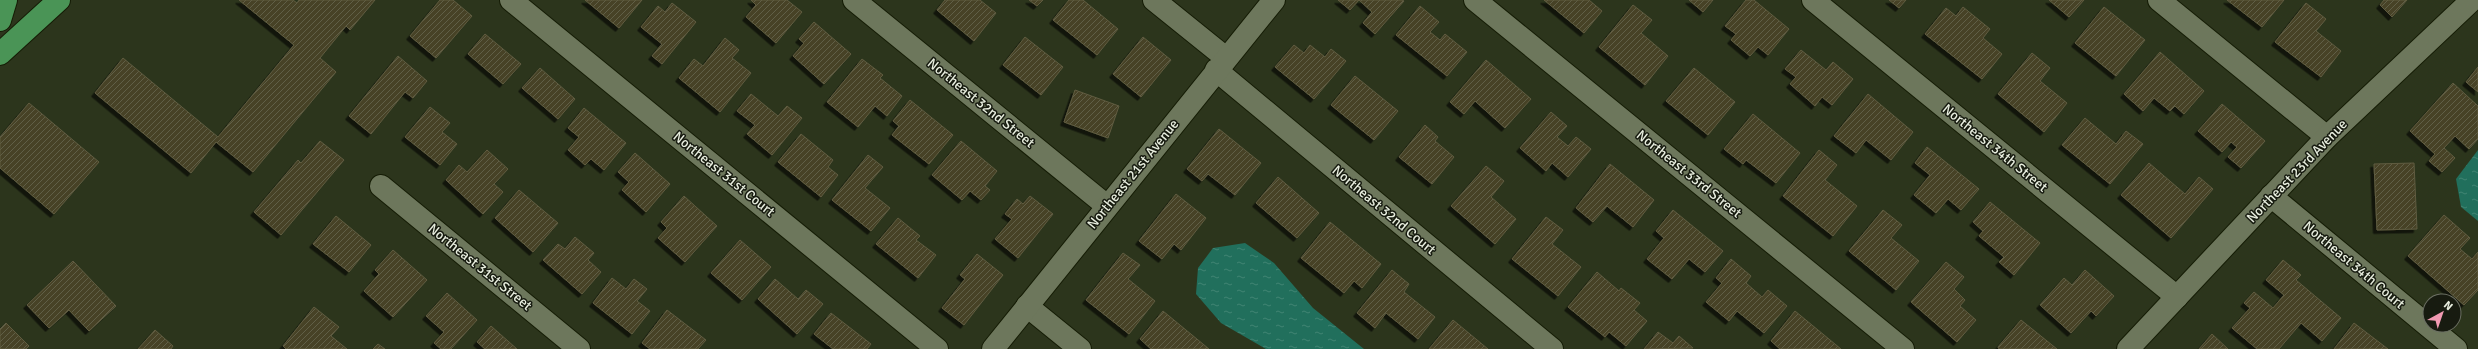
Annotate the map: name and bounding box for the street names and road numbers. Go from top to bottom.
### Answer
street label: Northeast 32nd Street [924,55,1038,151]
street label: Northeast 34th Street [1939,100,2051,196]
street label: Northeast 21st Avenue [1084,116,1182,232]
street label: Northeast 23rd Avenue [2243,116,2351,226]
street label: Northeast 33rd Street [1633,126,1745,222]
street label: Northeast 31st Court [670,128,778,220]
street label: Northeast 32nd Court [1329,162,1439,258]
street label: Northeast 34th Court [2300,218,2408,312]
street label: Northeast 31st Street [425,220,535,314]

